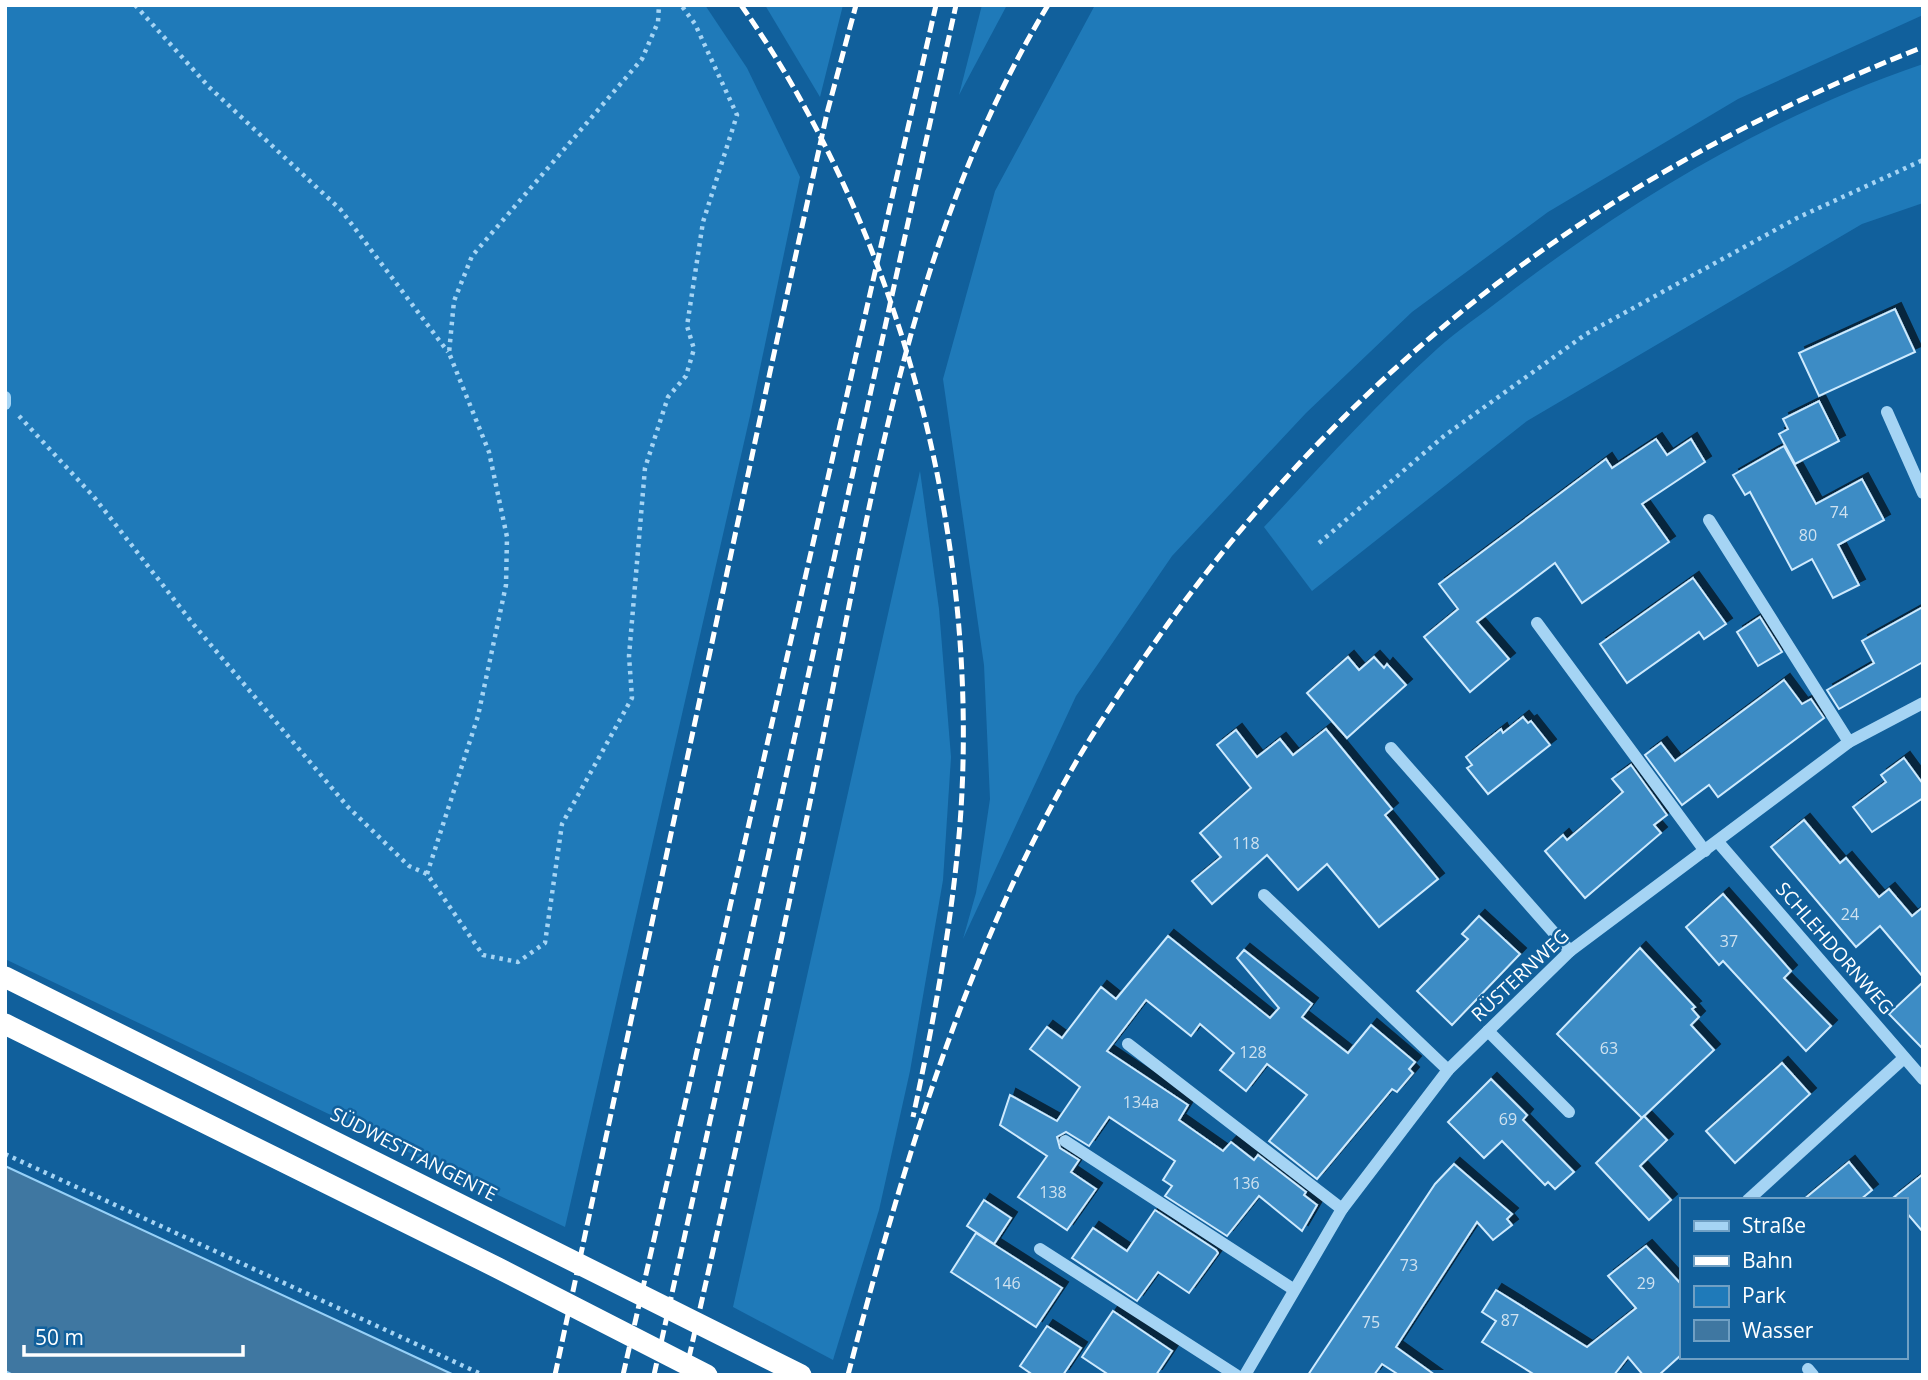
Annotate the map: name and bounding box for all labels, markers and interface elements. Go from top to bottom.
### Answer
house number: 74 [1830,501,1848,523]
house number: 80 [1799,524,1817,546]
house number: 118 [1232,832,1260,854]
street label: SCHLEHDORNWEG [1770,876,1900,1020]
house number: 24 [1841,903,1859,925]
street label: RÜSTERNWEG [1465,923,1575,1027]
house number: 37 [1720,930,1738,952]
house number: 63 [1600,1037,1618,1059]
house number: 128 [1239,1041,1267,1063]
house number: 134a [1123,1091,1159,1113]
street label: SÜDWESTTANGENTE [326,1101,502,1207]
house number: 69 [1499,1108,1517,1130]
house number: 136 [1232,1172,1260,1194]
house number: 138 [1039,1181,1067,1203]
legend [1680,1198,1907,1359]
text: Straße [1742,1211,1806,1239]
text: Bahn [1742,1246,1793,1274]
house number: 73 [1400,1254,1418,1276]
house number: 146 [993,1272,1021,1294]
house number: 29 [1637,1272,1655,1294]
text: Park [1742,1281,1786,1309]
house number: 87 [1501,1309,1519,1331]
house number: 75 [1362,1311,1380,1333]
scale bar [24,1314,243,1358]
text: Wasser [1742,1316,1814,1344]
text: 50 m [35,1323,84,1351]

